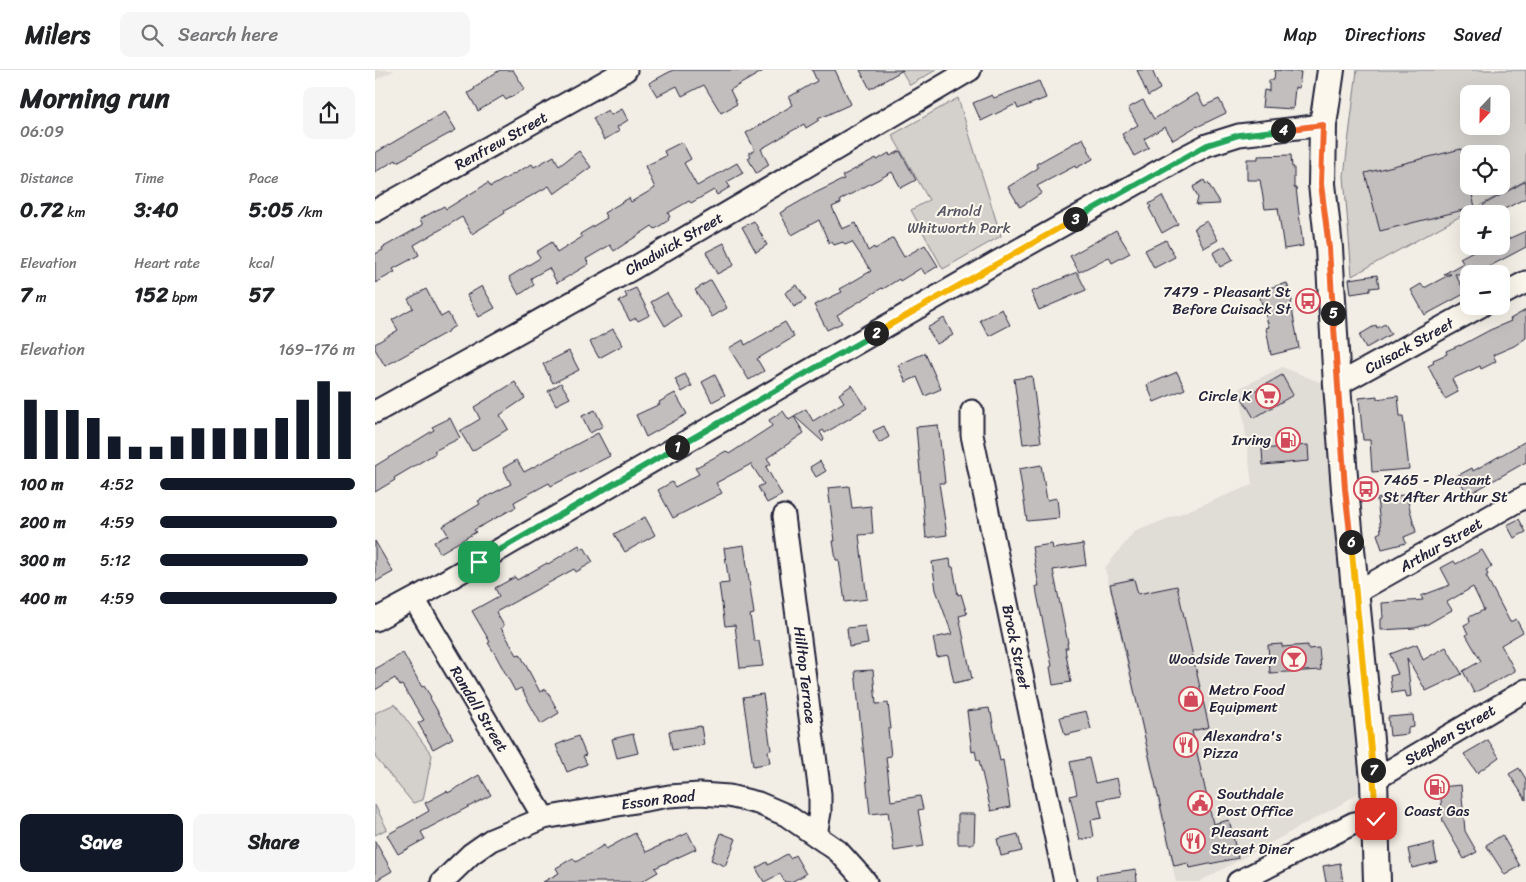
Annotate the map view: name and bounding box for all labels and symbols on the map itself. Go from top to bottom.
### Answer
north arrow [1460,85,1510,135]
street label: Renfrew Street [450,104,553,177]
pin: 4 [1271,118,1295,142]
park label: Arnold Whitworth Park [907,198,1011,241]
street label: Chadwick Street [620,205,729,283]
pin: 3 [1063,206,1087,232]
place label: 7479 - Pleasant St Before Cuisack St [1163,279,1292,322]
bus stop icon: 7479 - Pleasant St Before Cuisack St [1295,288,1321,314]
pin: 5 [1321,300,1345,326]
street label: Cuisack Street [1359,310,1459,381]
pin: 2 [863,320,889,346]
place label: Circle K [1199,383,1252,409]
supermarket icon: Circle K [1255,383,1281,409]
place label: Irving [1231,427,1271,453]
fuel station icon: Irving [1275,427,1301,453]
pin: 1 [665,434,689,460]
place label: 7465 - Pleasant St After Arthur St [1383,467,1508,510]
bus stop icon: 7465 - Pleasant St After Arthur St [1353,476,1379,502]
street label: Arthur Street [1394,510,1488,580]
pin: 6 [1339,530,1363,554]
pin [458,541,500,583]
street label: Brock Street [994,602,1038,693]
street label: Hilltop Terrace [786,625,824,726]
place label: Woodside Tavern [1169,646,1277,672]
bar icon: Woodside Tavern [1281,646,1307,672]
street label: Randall Street [443,661,515,758]
place label: Metro Food Equipment [1209,677,1285,720]
shop icon: Metro Food Equipment [1178,686,1204,712]
street label: Stephen Street [1399,697,1501,773]
place label: Alexandra's Pizza [1202,723,1282,766]
restaurant icon: Alexandra's Pizza [1173,732,1199,758]
pin: 7 [1361,758,1385,782]
fuel station icon: Coast Gas [1424,774,1450,800]
place label: Southdale Post Office [1217,781,1294,824]
street label: Esson Road [620,782,697,817]
public building icon: Southdale Post Office [1187,790,1213,816]
pin [1355,798,1397,840]
place label: Coast Gas [1405,798,1470,824]
place label: Pleasant Street Diner [1211,819,1294,862]
restaurant icon: Pleasant Street Diner [1180,828,1206,854]

